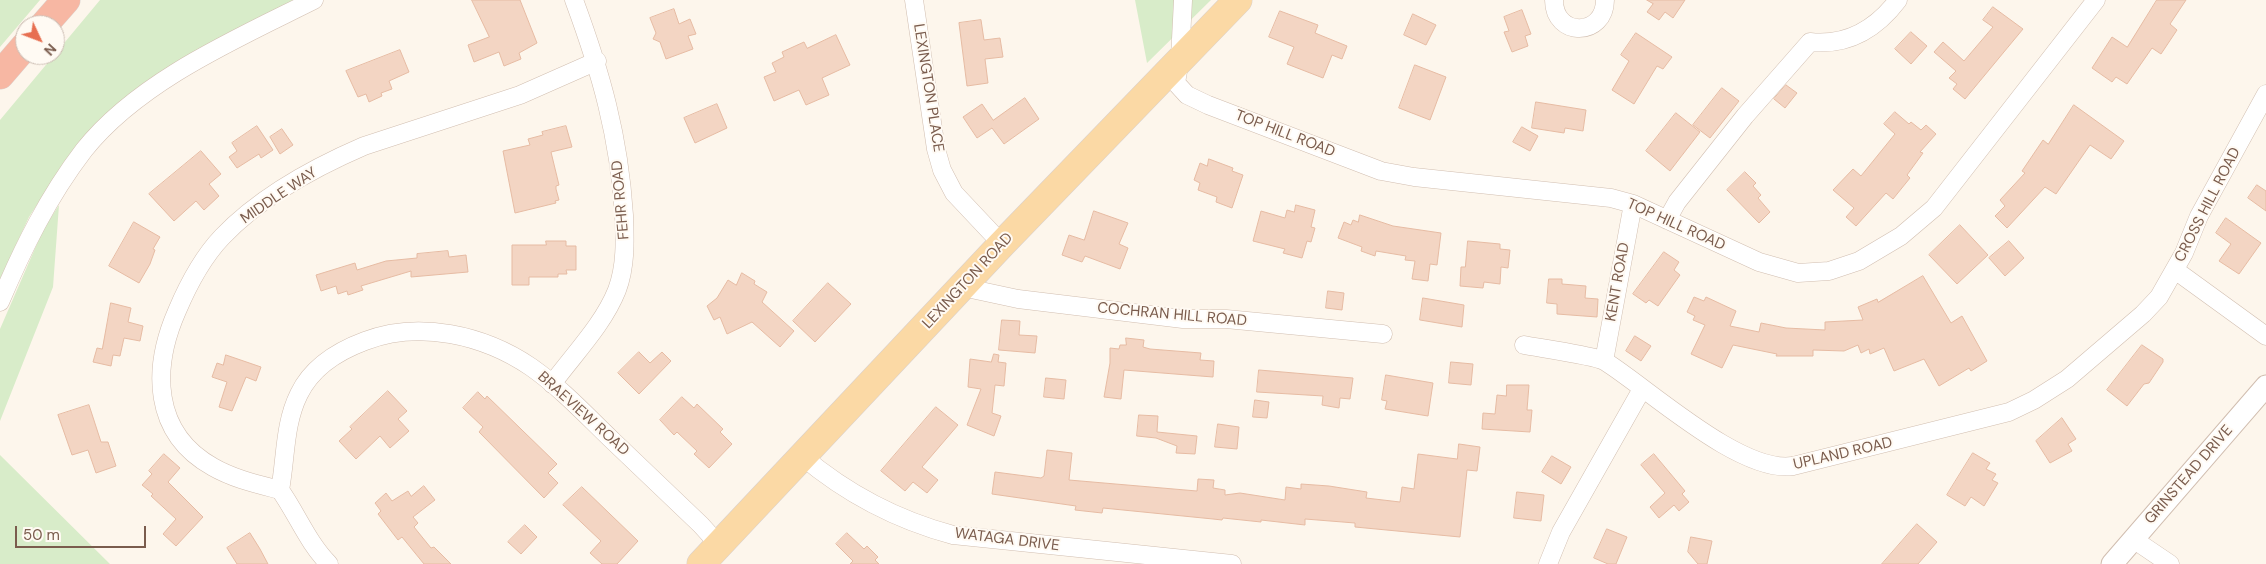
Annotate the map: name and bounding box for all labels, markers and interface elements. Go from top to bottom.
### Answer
north arrow [15,15,65,65]
street label: LEXINGTON PLACE [909,23,947,153]
text: N [40,40,60,59]
street label: TOP HILL ROAD [1232,107,1338,161]
street label: CROSS HILL ROAD [2171,145,2245,265]
street label: FEHR ROAD [609,160,633,240]
street label: MIDDLE WAY [237,164,321,228]
street label: TOP HILL ROAD [1624,195,1728,255]
street label: LEXINGTON ROAD [919,229,1017,333]
street label: KENT ROAD [1602,241,1634,323]
street label: COCHRAN HILL ROAD [1096,299,1248,331]
street label: BRAEVIEW ROAD [534,368,632,460]
street label: GRINSTEAD DRIVE [2141,422,2237,528]
street label: UPLAND ROAD [1792,434,1894,474]
scale bar [18,516,149,548]
text: 50 m [23,525,60,545]
street label: WATAGA DRIVE [954,525,1060,555]

